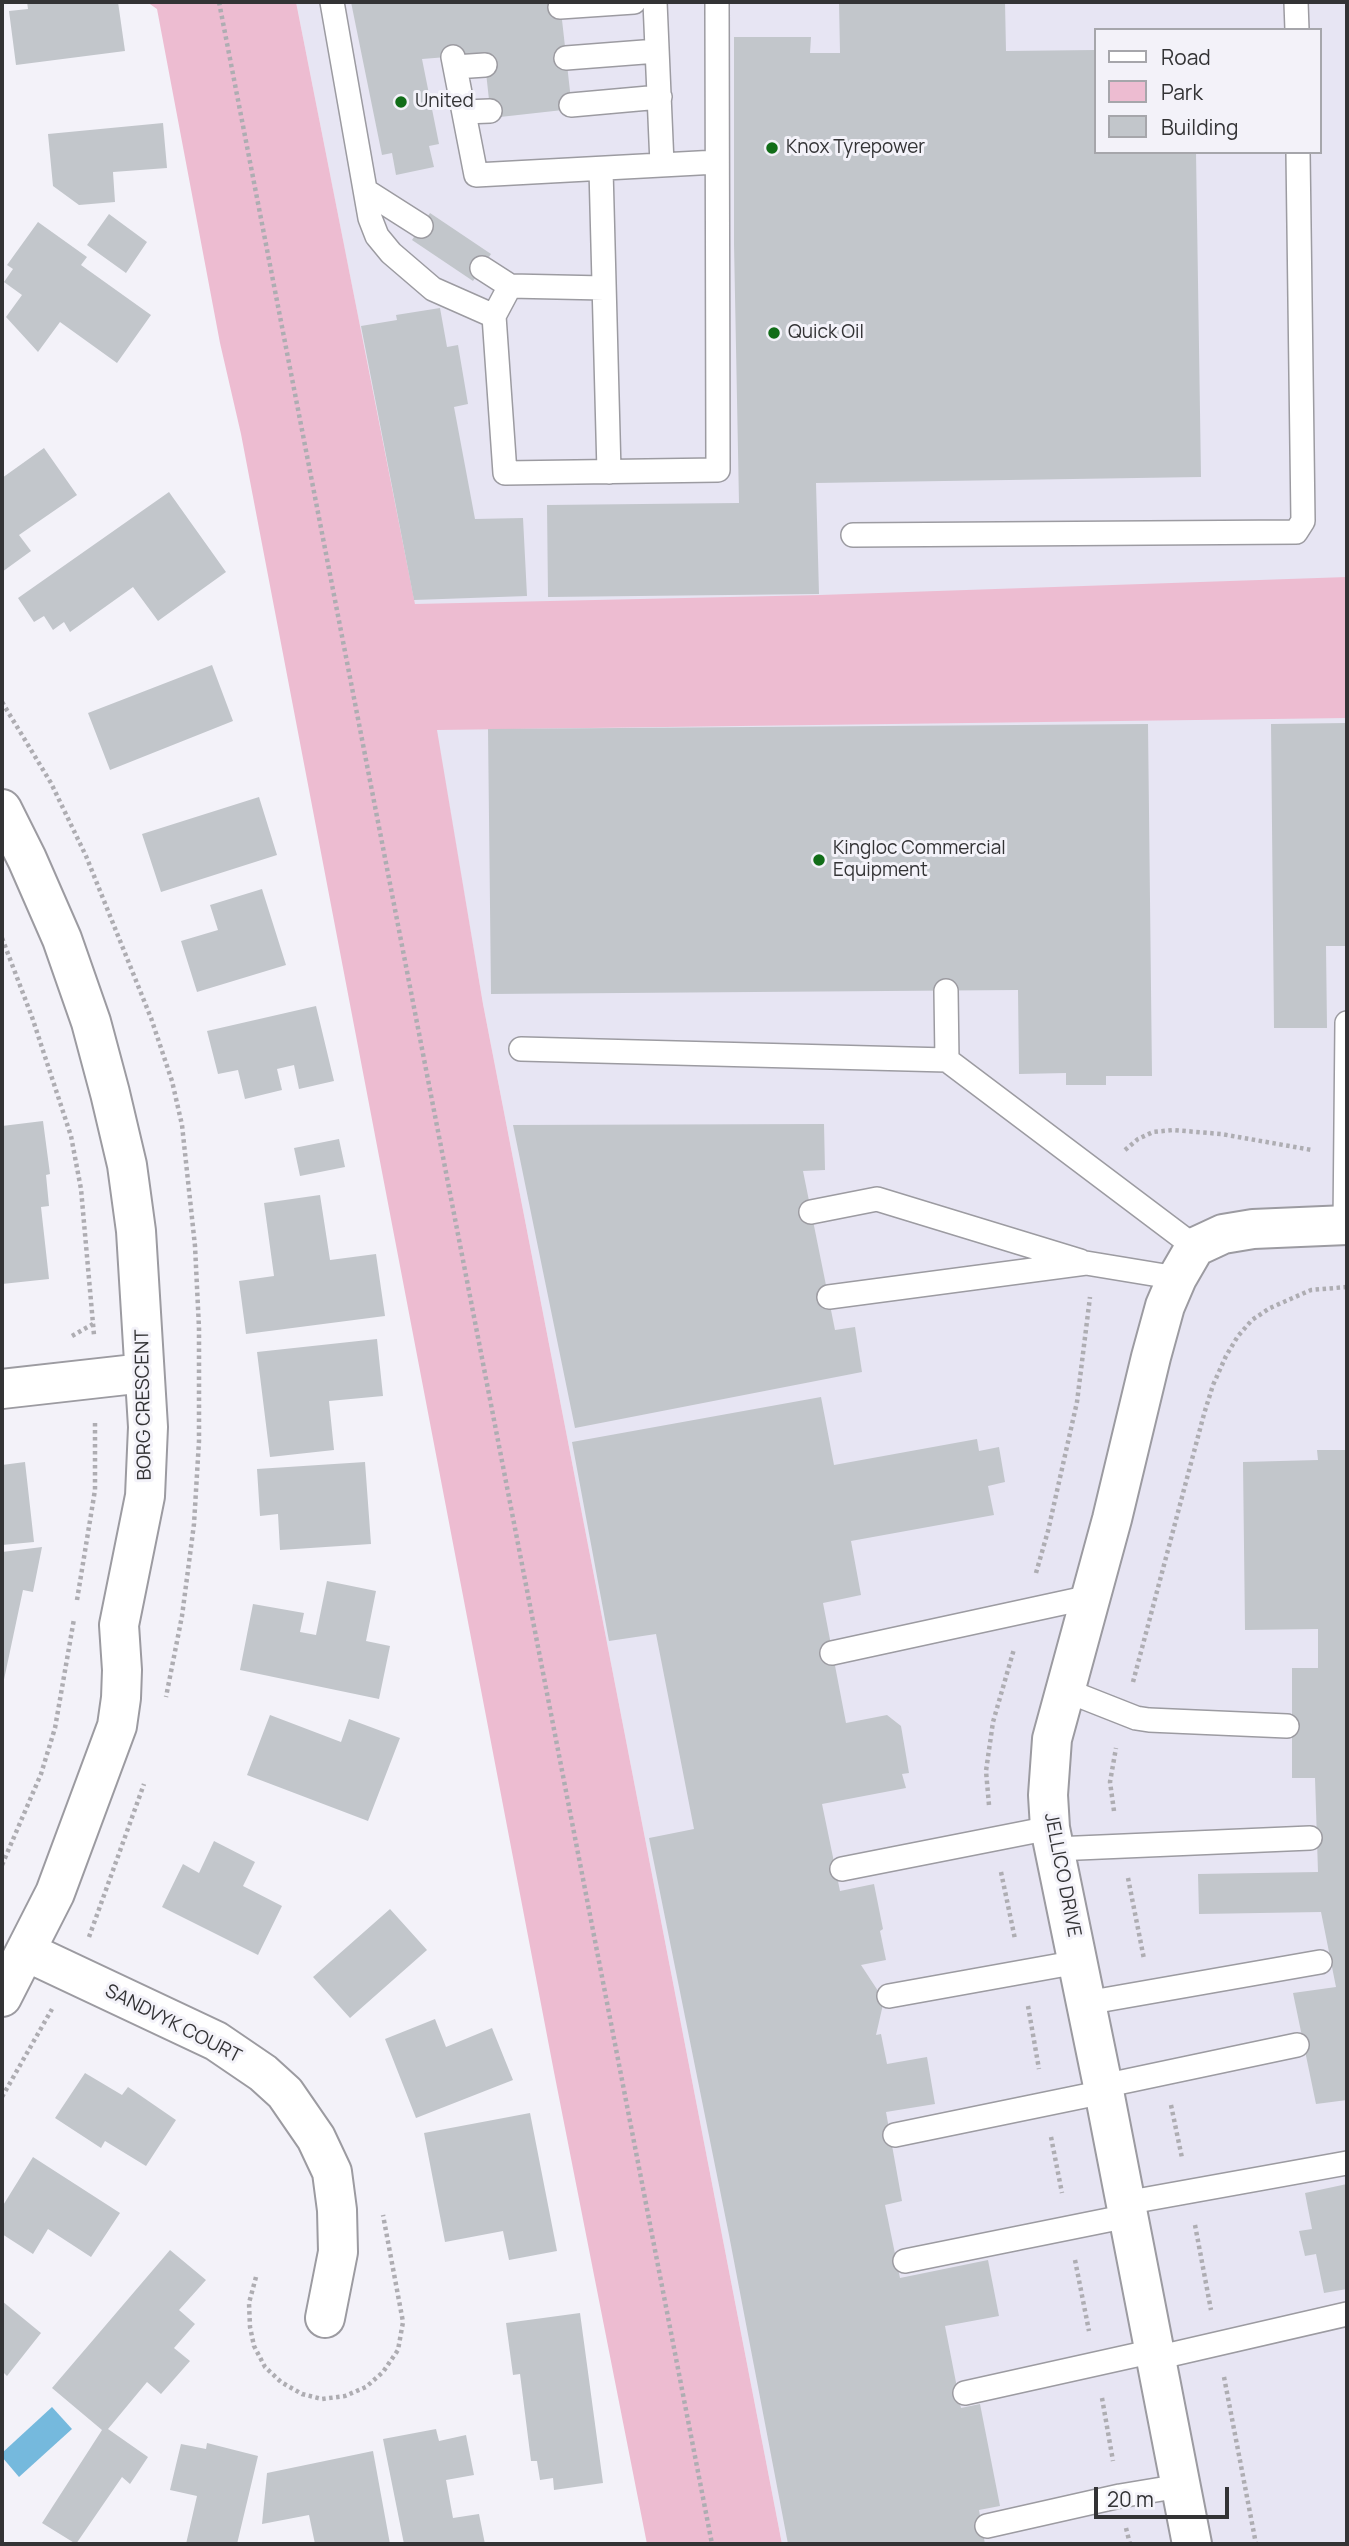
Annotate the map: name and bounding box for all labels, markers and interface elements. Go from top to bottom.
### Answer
legend [1094,28,1321,154]
text: Road [1161,43,1211,71]
text: Park [1161,78,1203,106]
place label: United [415,91,474,113]
marker: United [393,94,409,110]
text: Building [1161,113,1238,141]
place label: Knox Tyrepower [786,137,925,159]
marker: Knox Tyrepower [764,140,780,156]
place label: Quick Oil [788,322,864,344]
marker: Quick Oil [766,325,782,341]
place label: Kingloc Commercial Equipment [833,838,1006,882]
marker: Kingloc Commercial Equipment [811,852,827,868]
street label: BORG CRESCENT [131,1329,157,1481]
street label: JELLICO DRIVE [1039,1811,1085,1939]
street label: SANDVYK COURT [101,1980,245,2068]
scale bar [1097,2472,1232,2516]
text: 20 m [1107,2485,1154,2513]

